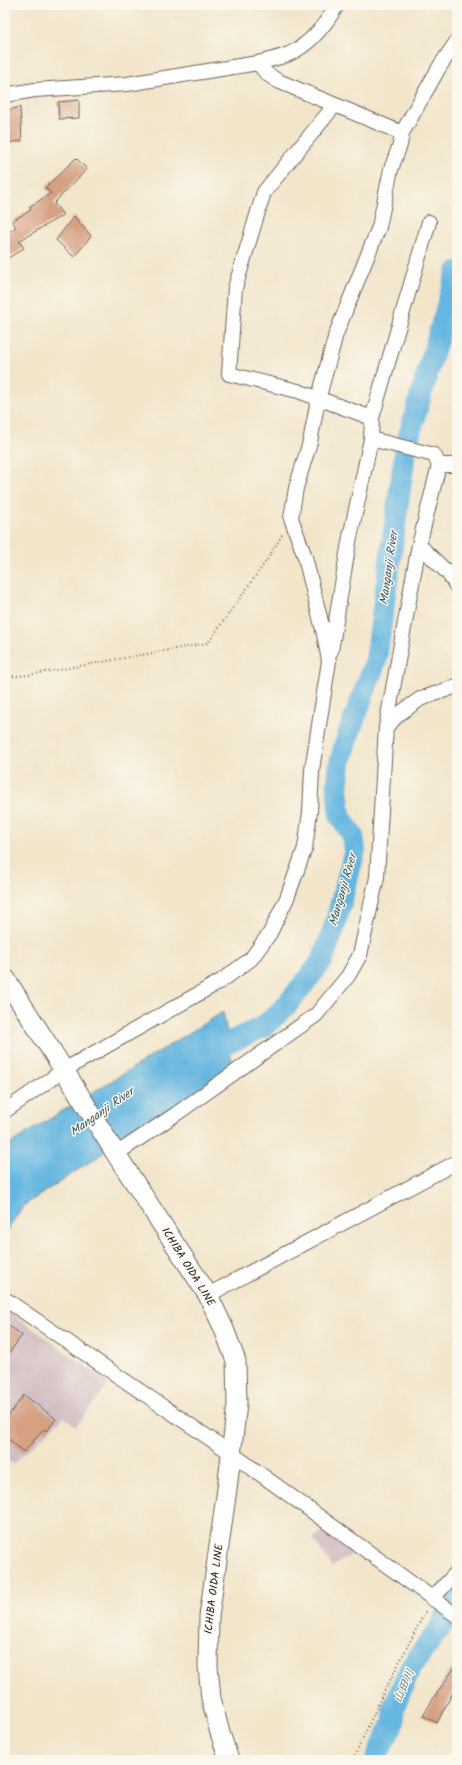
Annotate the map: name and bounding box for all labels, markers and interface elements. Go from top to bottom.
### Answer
water label: Manganji River [374,527,404,606]
water label: Manganji River [324,849,363,928]
water label: Manganji River [66,1081,140,1141]
street label: ICHIBA OIDA LINE [156,1224,220,1311]
street label: ICHIBA OIDA LINE [200,1542,229,1635]
water label: 山田川 [388,1666,420,1706]

